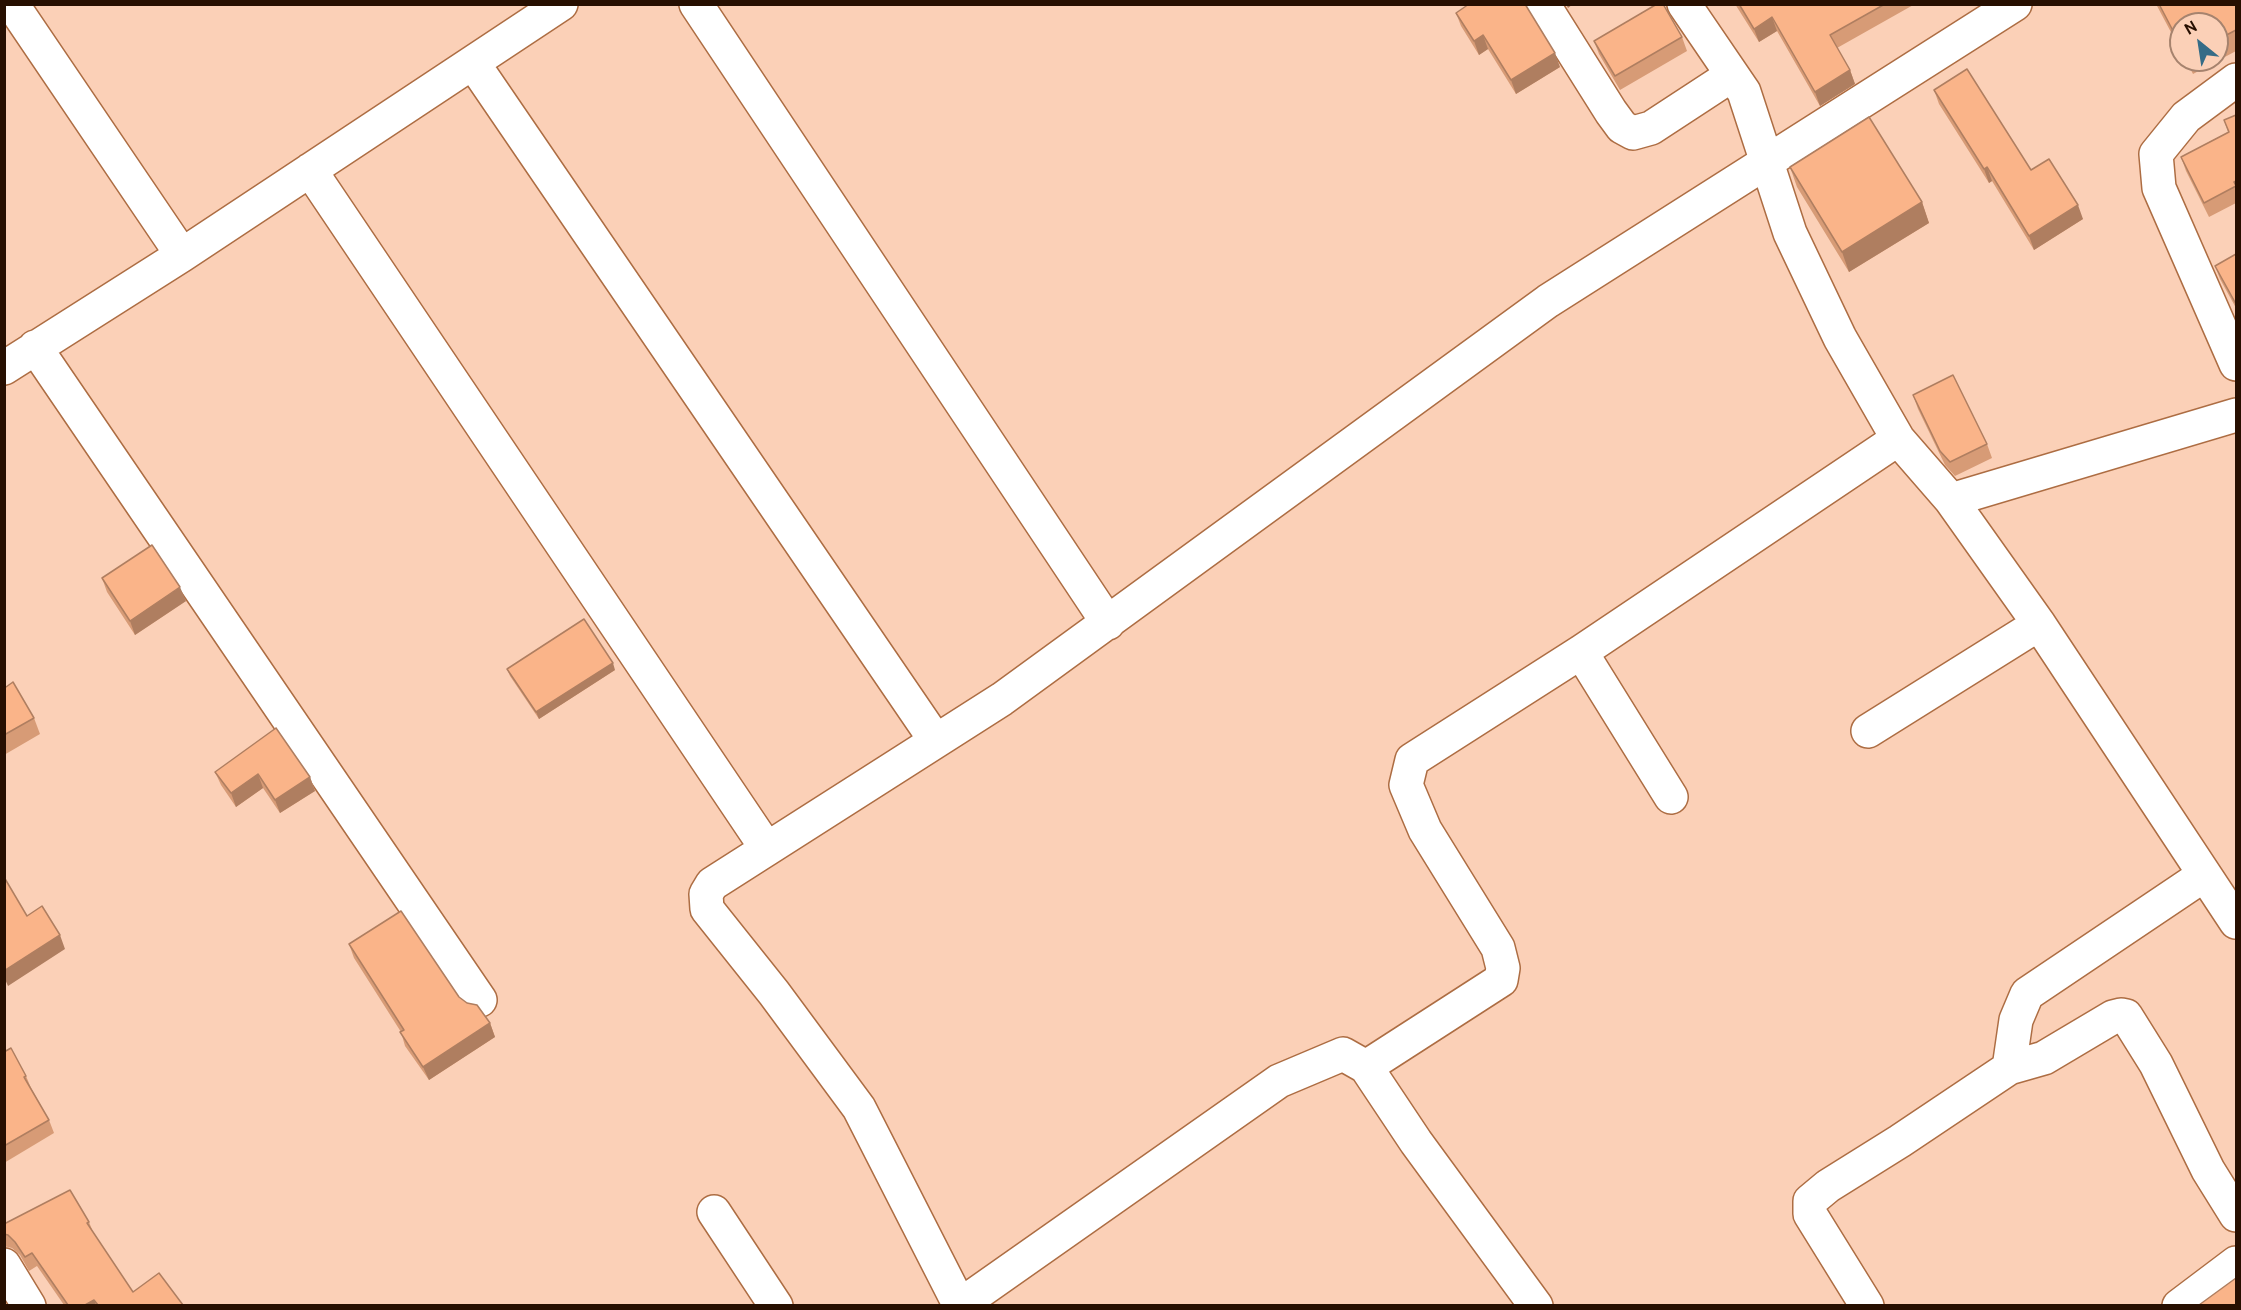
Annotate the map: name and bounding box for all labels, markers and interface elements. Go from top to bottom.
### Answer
north arrow [2169,12,2229,72]
text: N [2181,17,2200,39]

